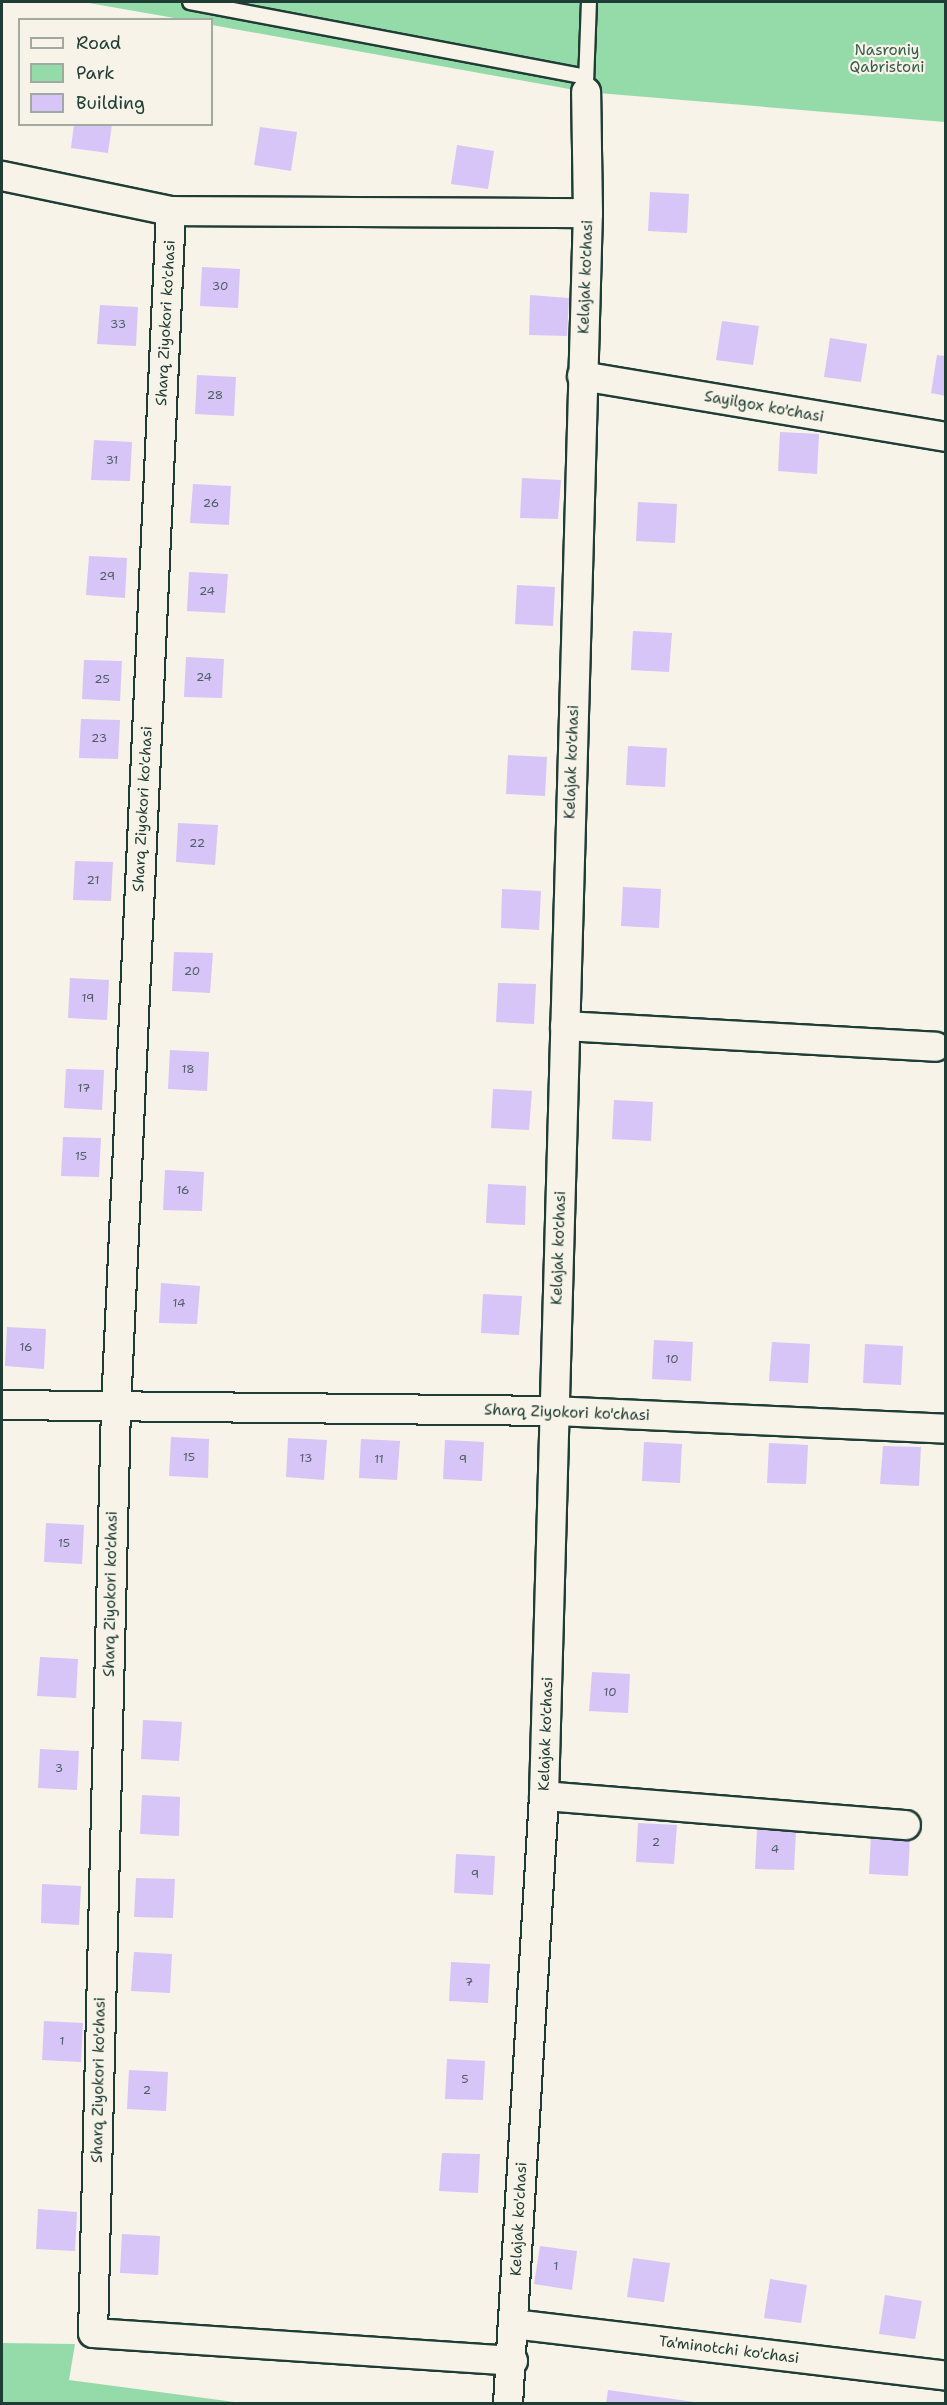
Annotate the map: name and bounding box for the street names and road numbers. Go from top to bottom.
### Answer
street label: Kelajak ko'chasi [575,220,597,334]
street label: Sharq Ziyokori ko'chasi [153,240,179,406]
street label: Sayilgox ko'chasi [703,388,825,426]
street label: Kelajak ko'chasi [561,705,583,819]
street label: Sharq Ziyokori ko'chasi [130,726,156,892]
street label: Kelajak ko'chasi [548,1191,570,1305]
street label: Sharq Ziyokori ko'chasi [484,1401,650,1425]
street label: Sharq Ziyokori ko'chasi [101,1511,121,1677]
street label: Kelajak ko'chasi [535,1677,557,1791]
street label: Sharq Ziyokori ko'chasi [89,1997,109,2163]
street label: Kelajak ko'chasi [507,2162,531,2276]
street label: Ta'minotchi ko'chasi [658,2332,800,2368]

